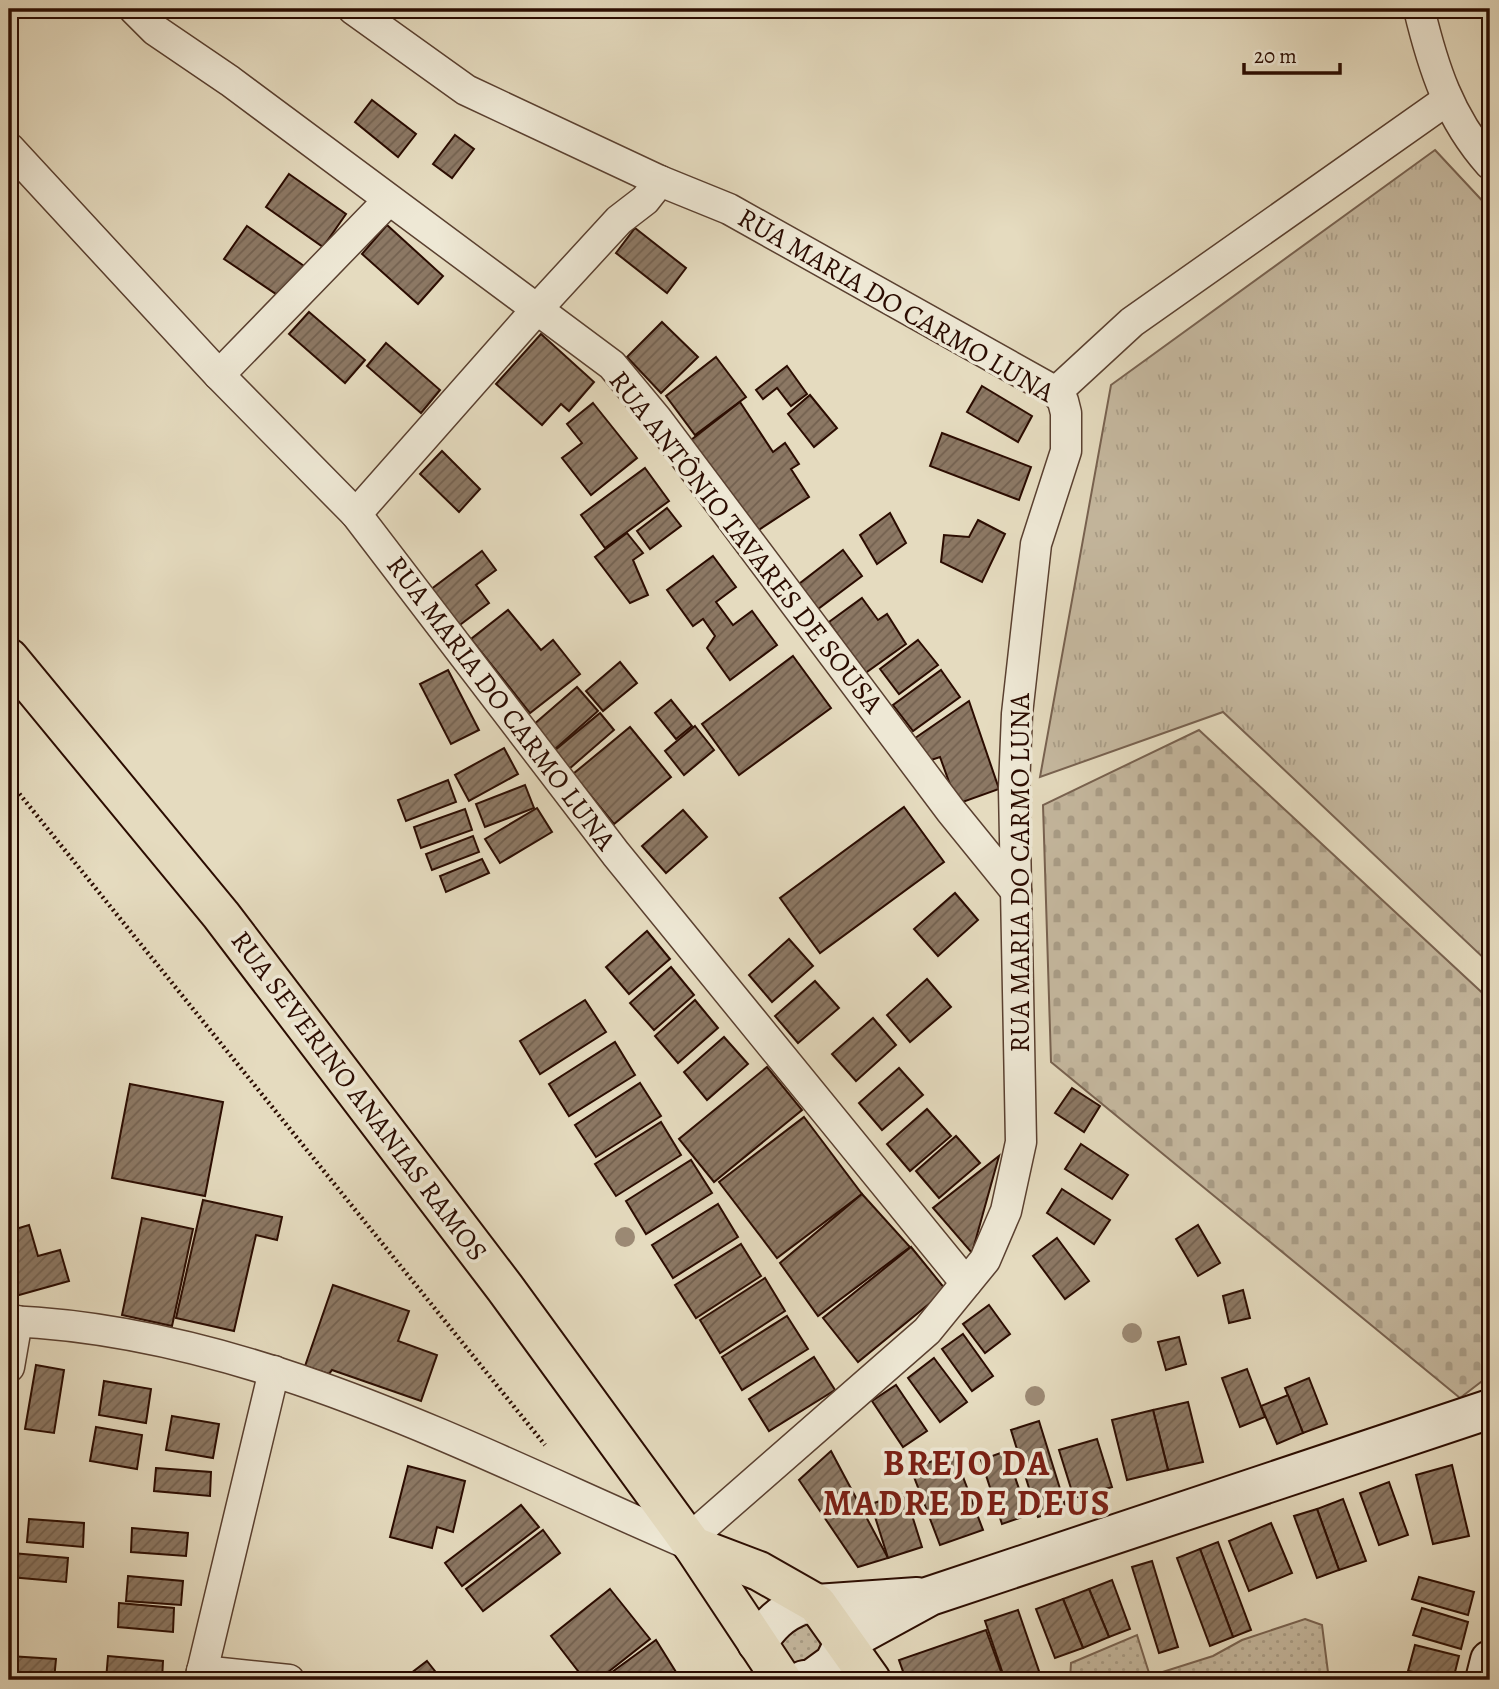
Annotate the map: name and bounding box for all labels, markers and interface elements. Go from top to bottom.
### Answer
scale bar [1244,32,1340,76]
text: 20 m [1254,42,1297,70]
street label: RUA MARIA DO CARMO LUNA [731,199,1062,412]
street label: RUA ANTÔNIO TAVARES DE SOUSA [600,363,892,722]
street label: RUA MARIA DO CARMO LUNA [378,548,625,859]
street label: RUA MARIA DO CARMO LUNA [1001,693,1039,1053]
street label: RUA SEVERINO ANANIAS RAMOS [222,923,496,1269]
district label: BREJO DA MADRE DE DEUS [822,1439,1112,1527]

